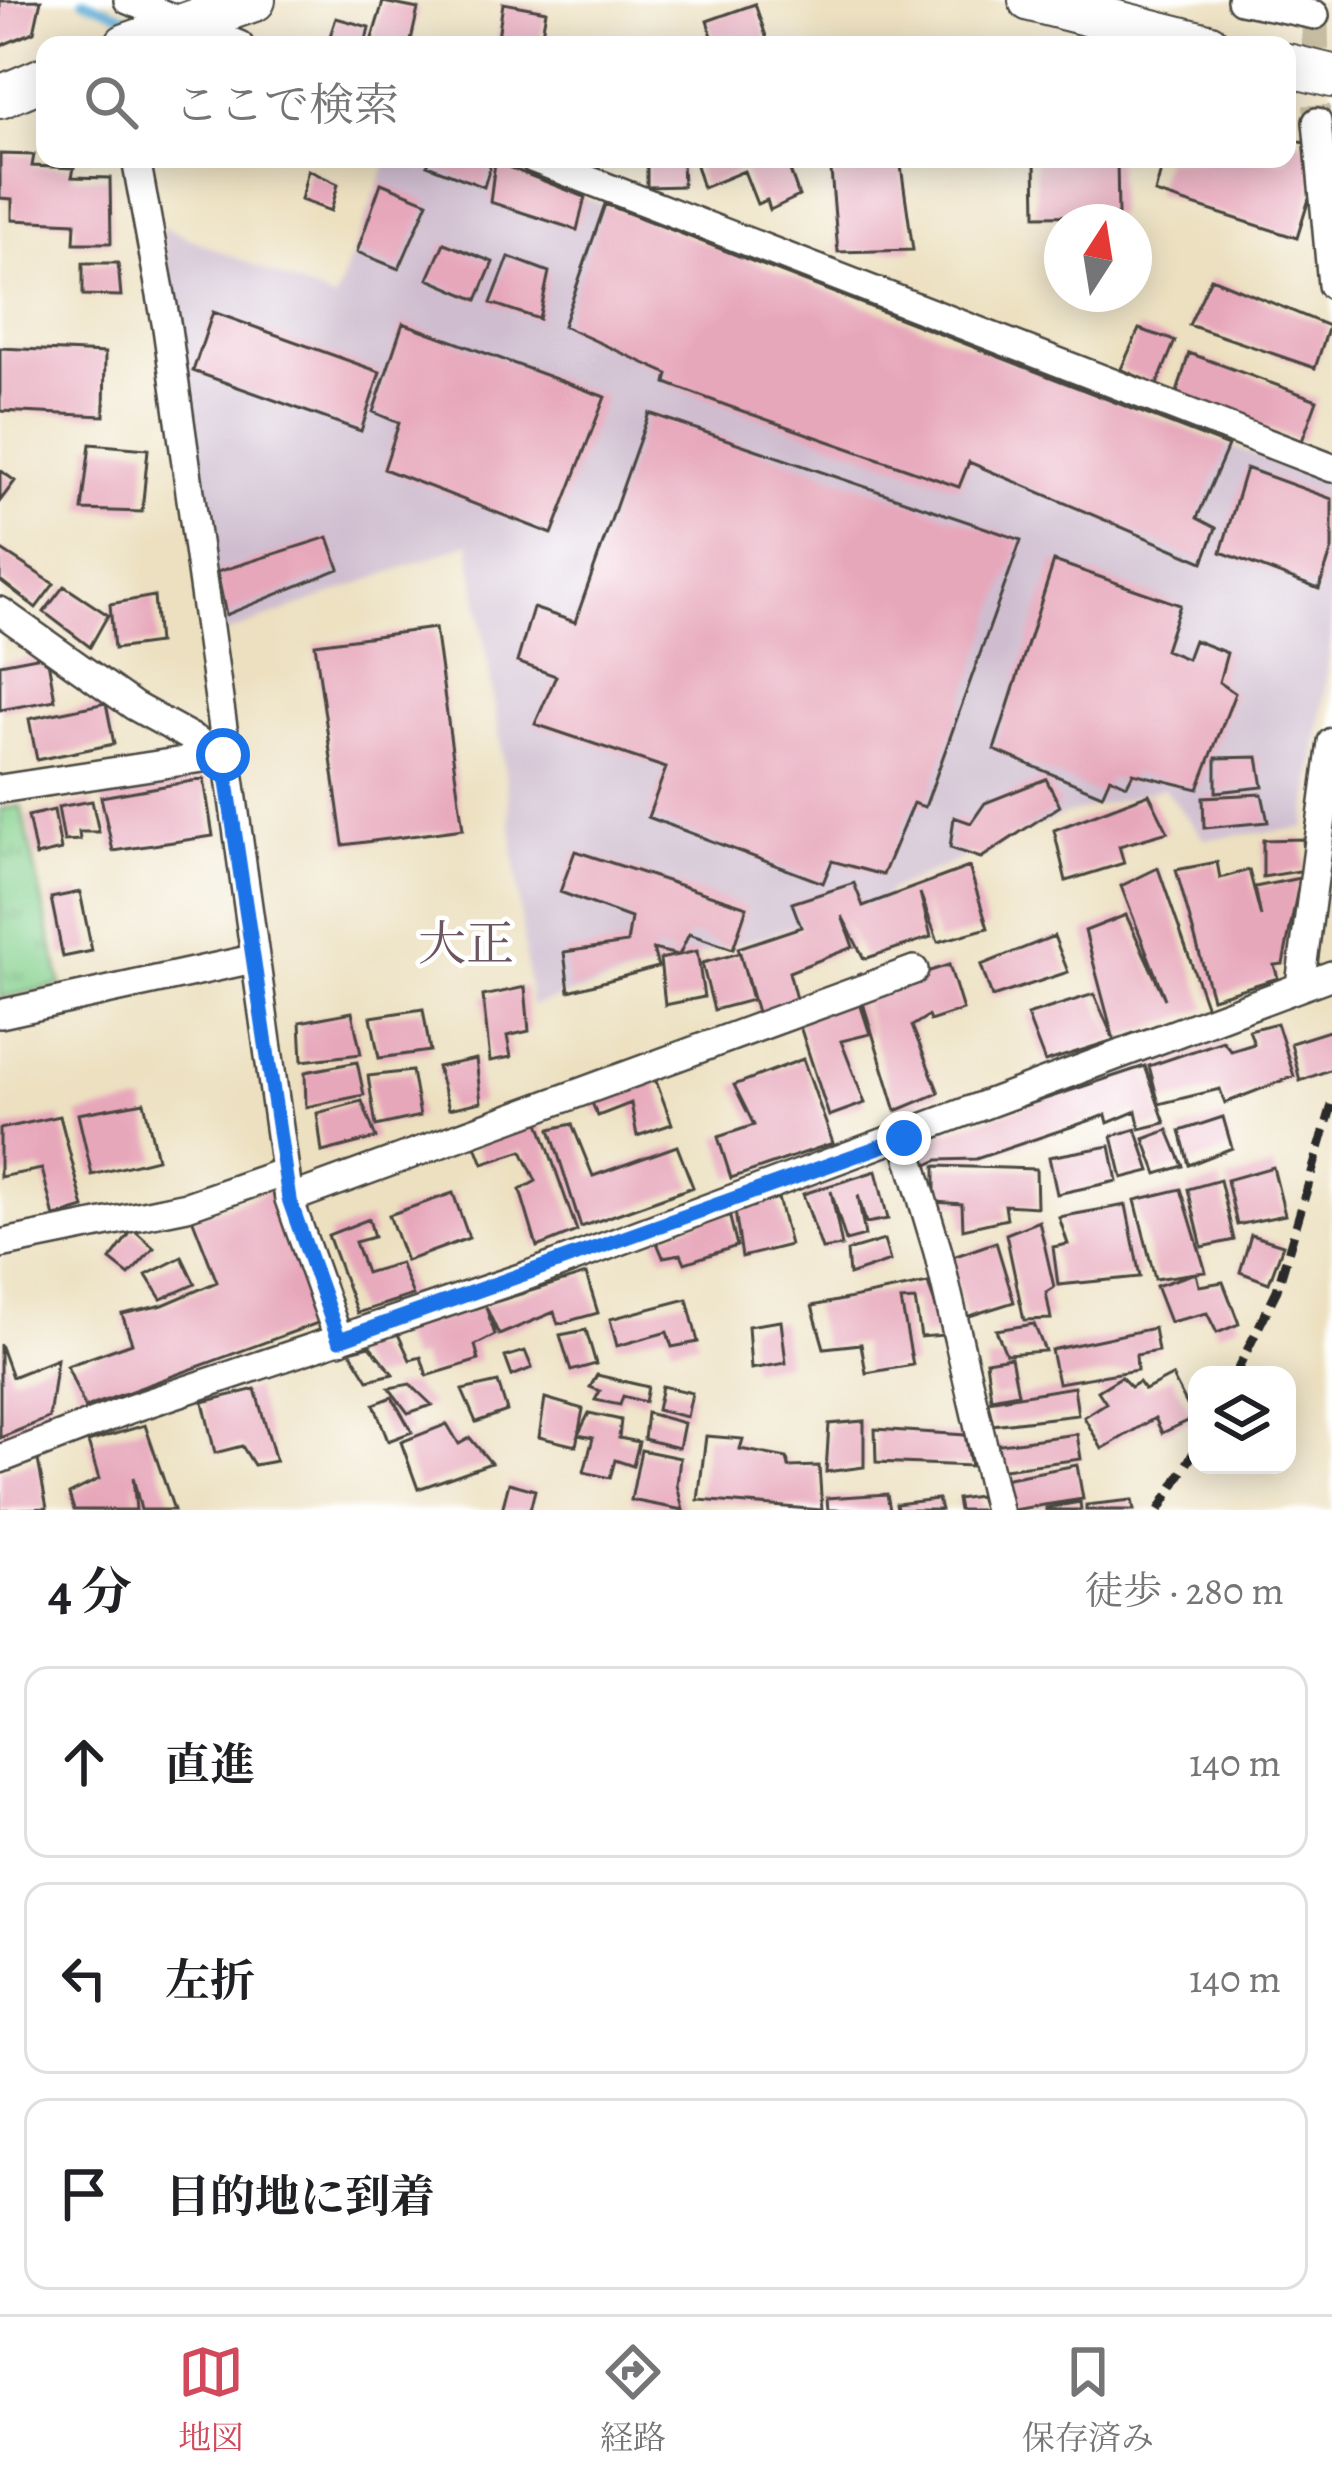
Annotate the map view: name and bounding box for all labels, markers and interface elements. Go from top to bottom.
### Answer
search box [36,36,1296,168]
icon: search [78,69,144,135]
text: ここで検索 [174,74,399,136]
north arrow [1044,204,1152,312]
route start [196,728,250,782]
district label: 大正 [418,911,514,977]
route end [877,1111,931,1165]
map controls [1188,1366,1296,1474]
button: layers [1188,1366,1296,1474]
text: 4 分 [48,1557,132,1627]
text: 徒歩 · 280 m [1084,1564,1284,1617]
icon: ahead [51,1729,117,1795]
text: 直進 [165,1734,255,1796]
text: 140 m [1189,1736,1281,1789]
icon: left [51,1945,117,2011]
text: 左折 [165,1950,255,2012]
text: 140 m [1189,1952,1281,2005]
icon: arrive [51,2161,117,2227]
text: 目的地に到着 [165,2166,435,2228]
tab: 地図 [178,2339,244,2460]
tab: 経路 [600,2339,666,2460]
tab: 保存済み [1022,2339,1154,2460]

